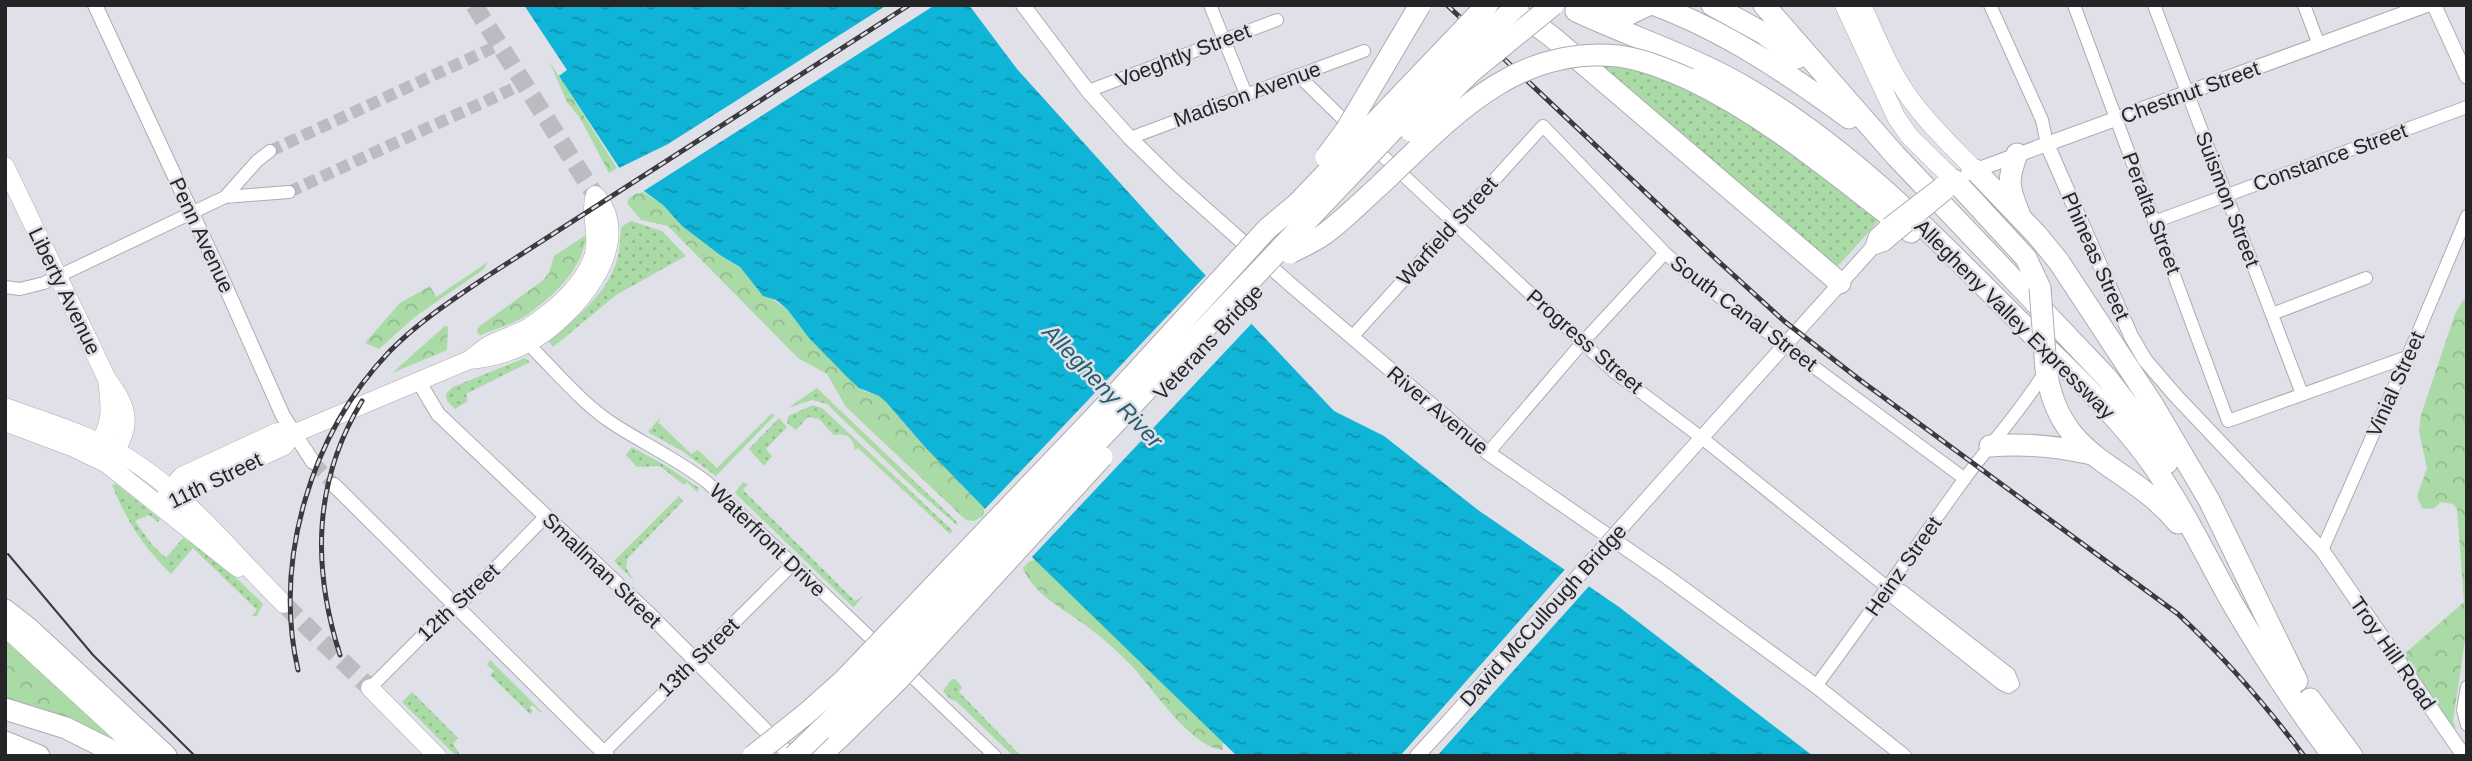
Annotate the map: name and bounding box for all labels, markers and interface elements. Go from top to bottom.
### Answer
street label: Voeghtly Street [1112,19,1254,91]
street label: Chestnut Street [2118,56,2263,128]
street label: Madison Avenue [1170,57,1324,131]
street label: Constance Street [2250,118,2410,196]
street label: Suismon Street [2192,128,2265,270]
street label: Peralta Street [2118,149,2186,277]
street label: Warfield Street [1392,172,1502,290]
street label: Penn Avenue [165,174,239,296]
street label: Phineas Street [2057,188,2135,324]
street label: Allegheny Valley Expressway [1910,214,2120,424]
street label: Liberty Avenue [24,224,106,358]
street label: South Canal Street [1666,250,1822,376]
street label: Veterans Bridge [1149,280,1267,404]
street label: Progress Street [1522,284,1648,398]
water label: Allegheny River [1036,318,1169,454]
street label: Vinial Street [2362,328,2429,440]
street label: River Avenue [1383,361,1493,459]
street label: 11th Street [164,447,266,513]
street label: Waterfront Drive [705,479,831,601]
street label: Smallman Street [538,508,666,632]
street label: Heinz Street [1860,512,1946,620]
street label: David McCullough Bridge [1455,519,1631,711]
street label: 12th Street [413,558,504,645]
street label: Troy Hill Road [2346,592,2440,714]
street label: 13th Street [653,613,743,701]

